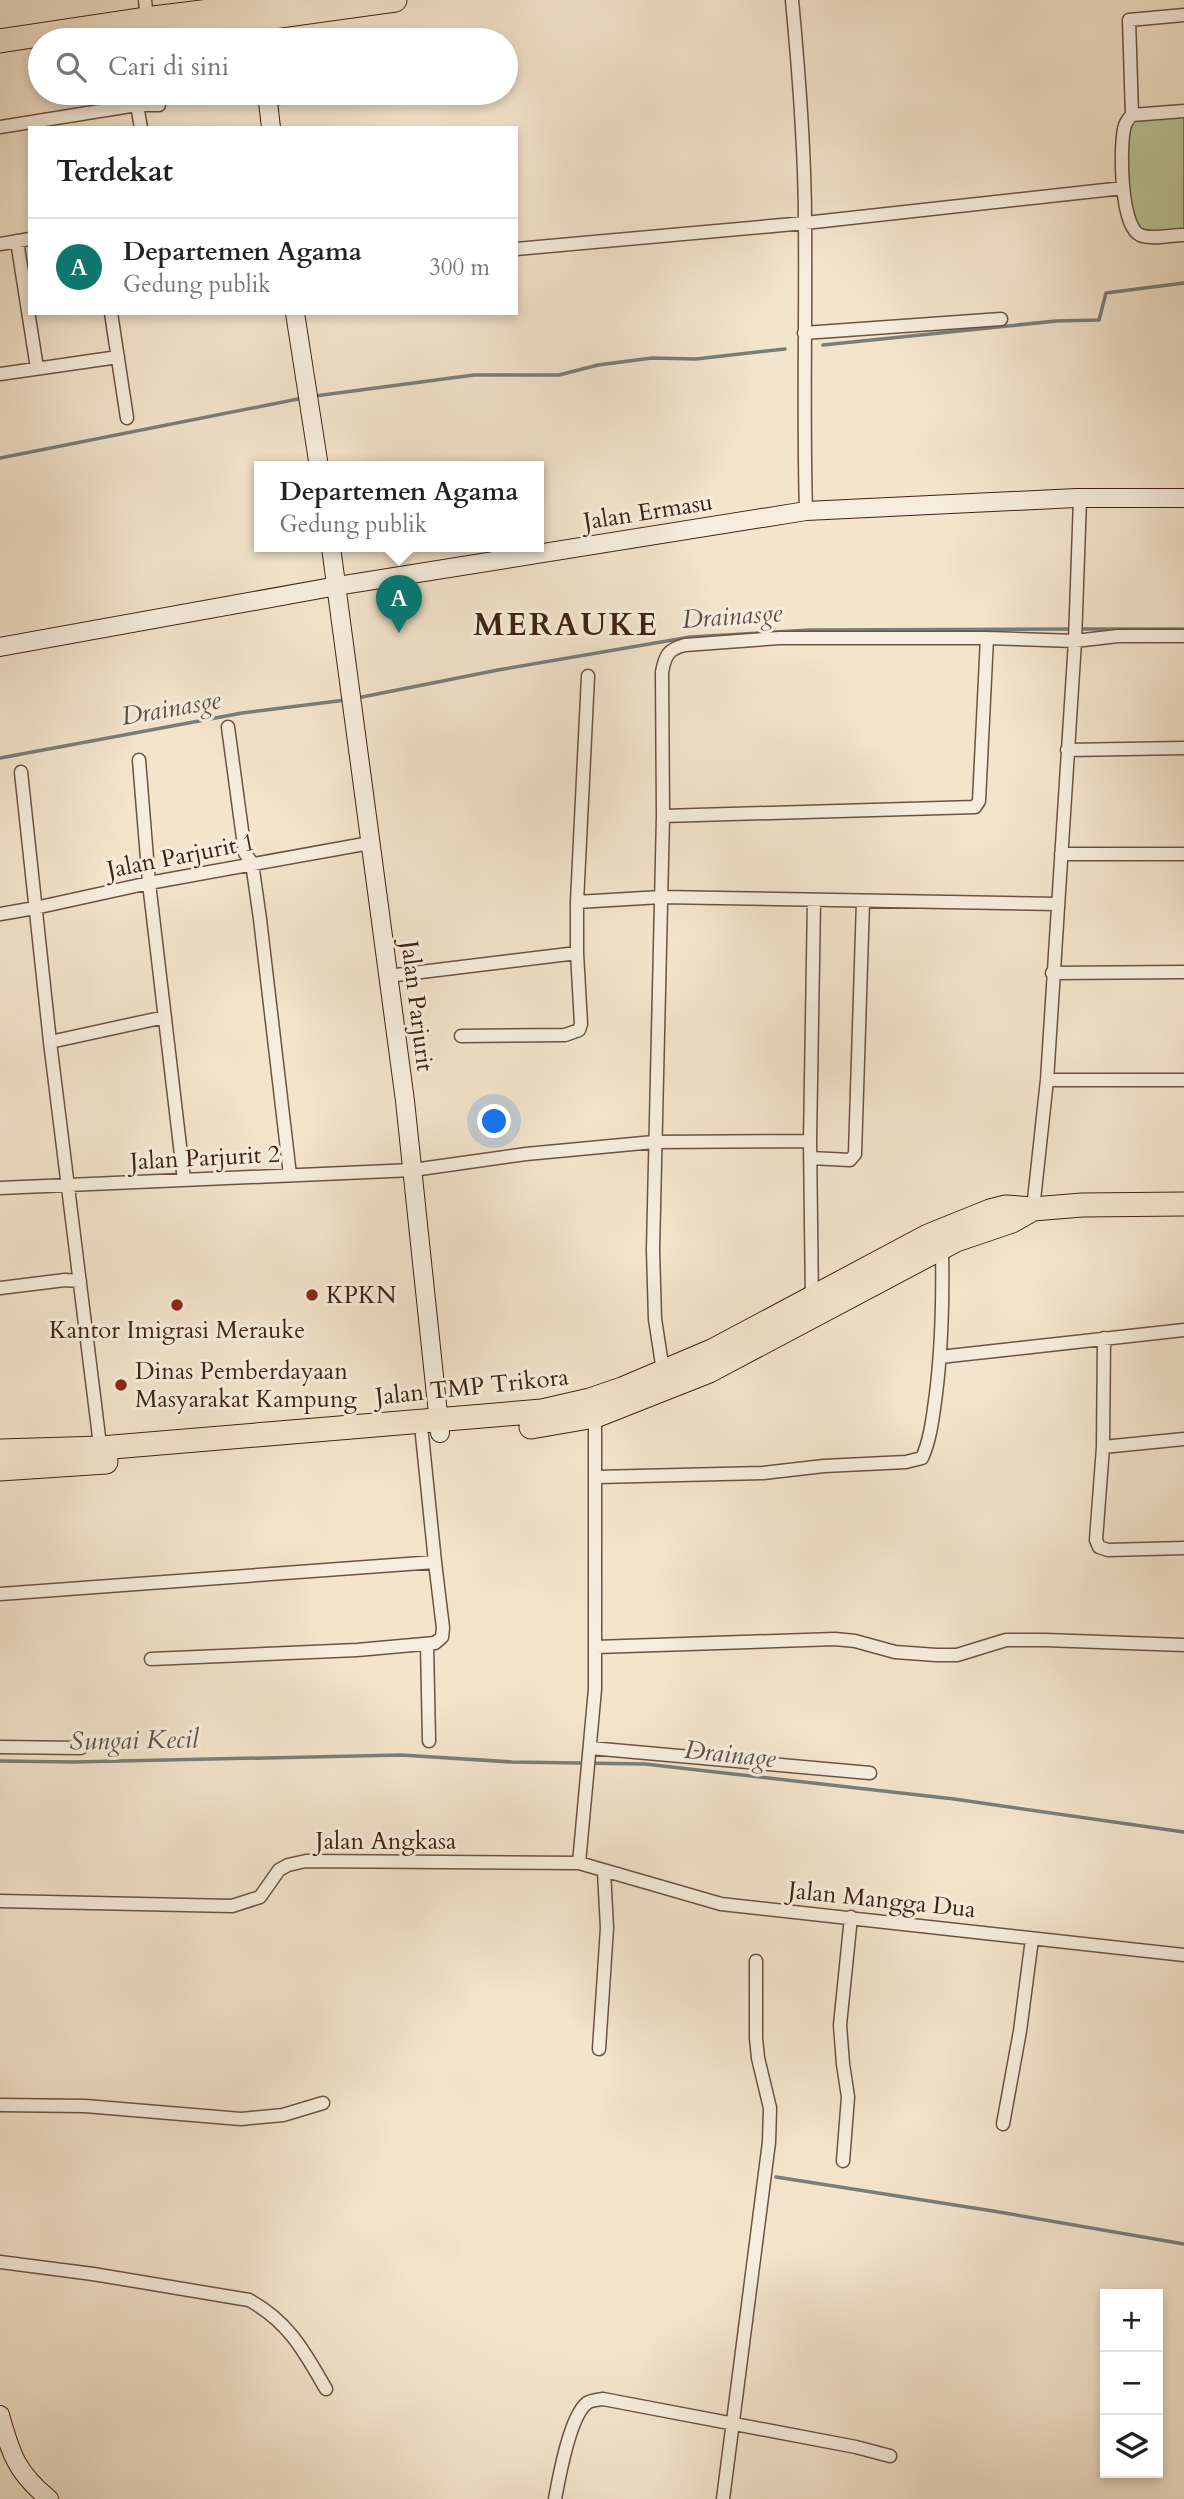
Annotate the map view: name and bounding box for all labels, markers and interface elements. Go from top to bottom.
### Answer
search box [28,28,518,105]
icon: search [52,48,90,86]
text: Cari di sini [108,49,229,84]
text: Terdekat [56,151,173,192]
text: Departemen Agama [123,234,362,269]
text: A [70,252,88,283]
text: 300 m [429,252,490,283]
text: Gedung publik [123,269,271,300]
popup [254,461,544,552]
text: Departemen Agama [280,474,518,509]
street label: Jalan Ermasu [578,485,715,539]
text: Gedung publik [280,509,427,540]
pin: A [376,575,422,633]
water label: Drainasge [681,595,784,637]
district label: MERAUKE [473,603,659,647]
water label: Drainasge [118,682,224,734]
street label: Jalan Parjurit 1 [101,825,258,887]
street label: Jalan Parjurit [392,936,441,1074]
your location [477,1104,511,1138]
street label: Jalan Parjurit 2 [126,1138,281,1179]
place label: KPKN [326,1279,397,1312]
marker: KPKN [304,1287,320,1303]
marker: Kantor Imigrasi Merauke [169,1297,185,1313]
place label: Kantor Imigrasi Merauke [49,1314,305,1347]
place label: Dinas Pemberdayaan Masyarakat Kampung [135,1355,358,1416]
street label: Jalan TMP Trikora [371,1360,571,1414]
marker: Dinas Pemberdayaan Masyarakat Kampung [113,1377,129,1393]
water label: Sungai Kecil [69,1721,200,1759]
water label: Drainage [683,1732,778,1776]
street label: Jalan Angkasa [313,1825,457,1858]
street label: Jalan Mangga Dua [784,1873,978,1926]
map controls [1100,2289,1163,2478]
button: + [1100,2289,1163,2352]
button: − [1100,2352,1163,2415]
button: layers [1100,2415,1163,2478]

